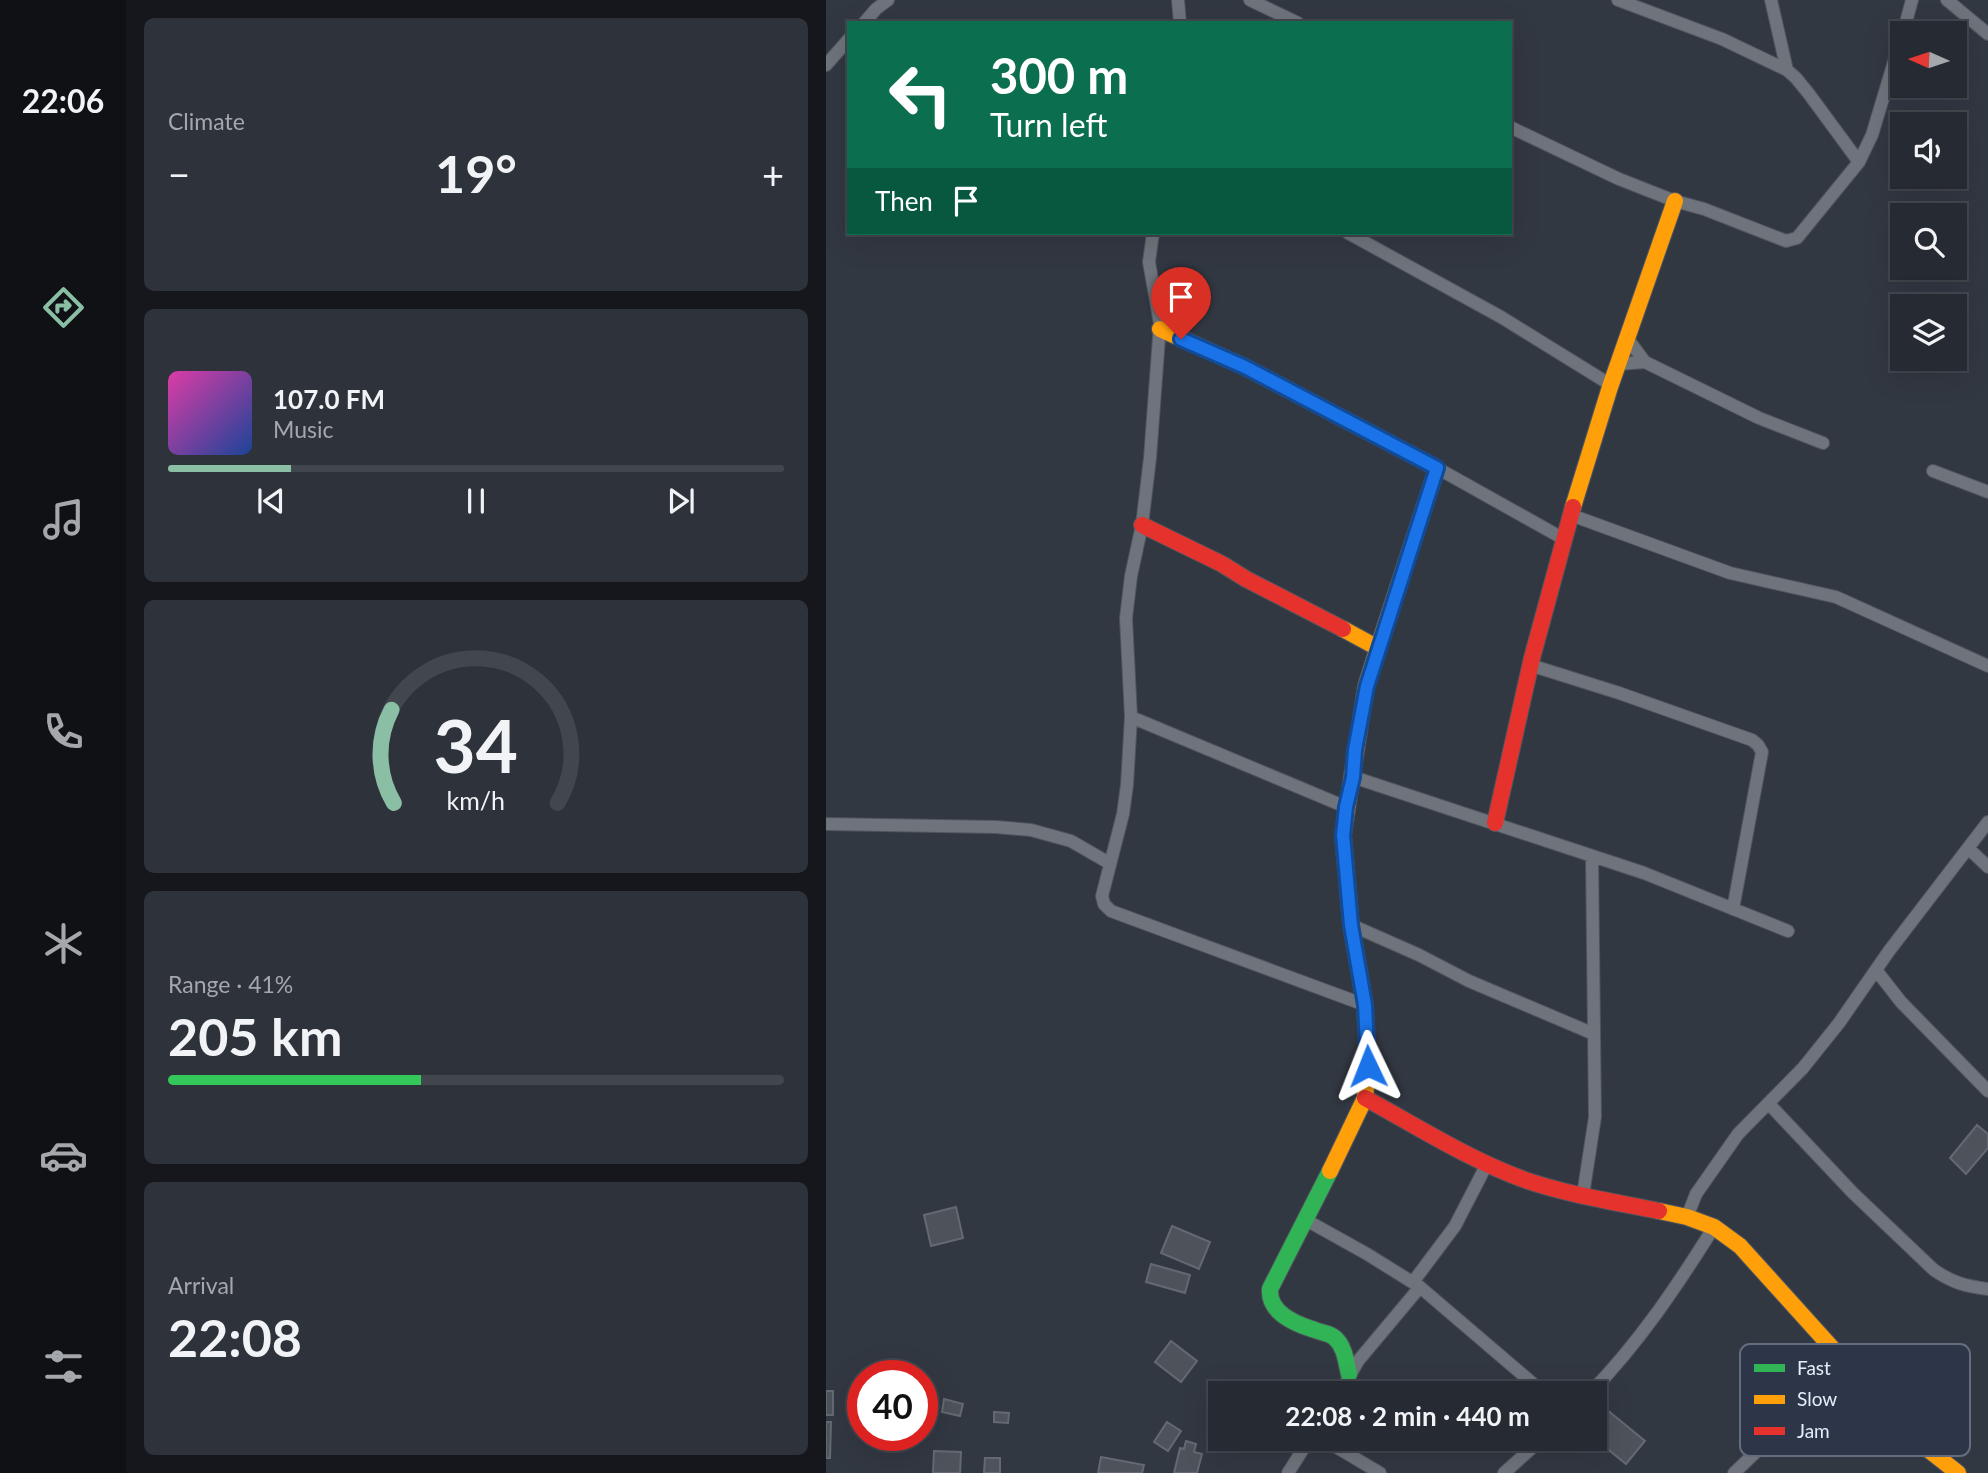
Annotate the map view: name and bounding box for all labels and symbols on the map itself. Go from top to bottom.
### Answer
north arrow [1890,21,1967,98]
pin [1151,267,1211,339]
position arrow [1331,1029,1405,1103]
legend [1740,1344,1970,1456]
text: Fast [1797,1356,1831,1379]
speed limit sign: 40 [847,1360,938,1451]
text: Slow [1797,1387,1837,1410]
text: Jam [1797,1419,1830,1442]

